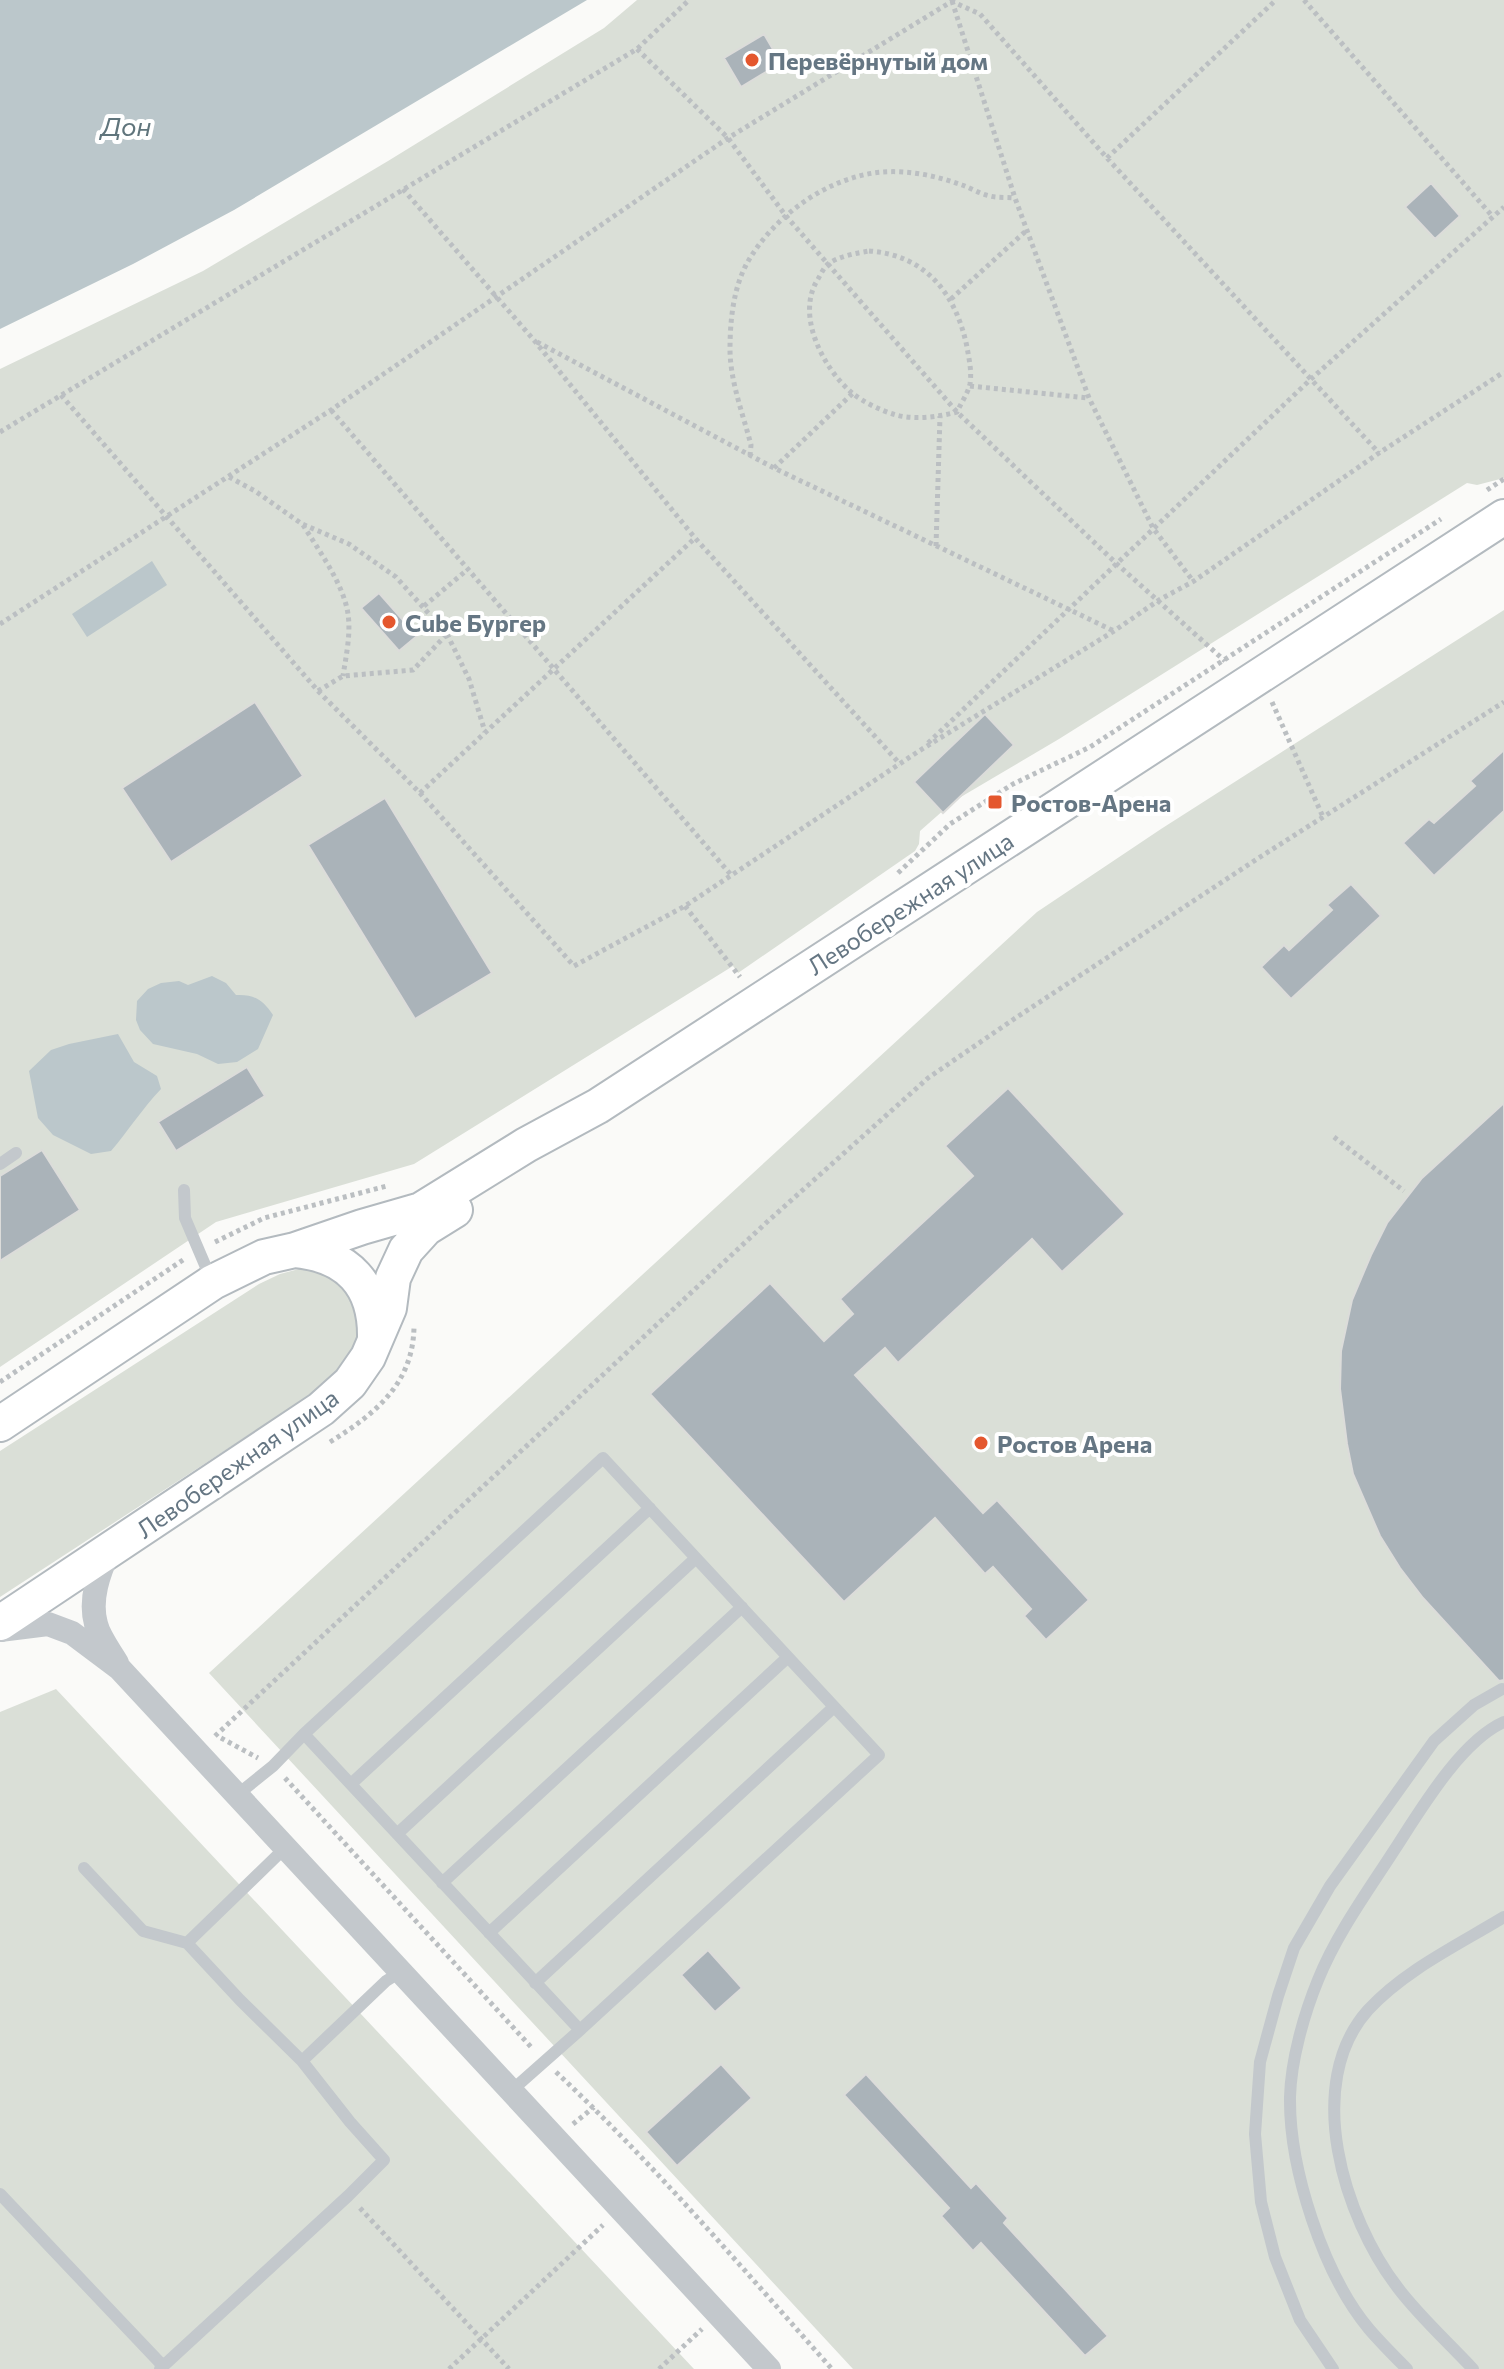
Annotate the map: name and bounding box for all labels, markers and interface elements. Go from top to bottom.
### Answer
place label: Перевёрнутый дом [768,46,988,75]
marker: Перевёрнутый дом [743,51,761,69]
water label: Дон [99,110,152,141]
place label: Cube Бургер [405,608,546,637]
marker: Cube Бургер [380,613,398,631]
place label: Ростов-Арена [1011,788,1171,817]
marker: Ростов-Арена [986,793,1004,811]
street label: Левобережная улица [802,826,1018,980]
street label: Левобережная улица [131,1382,343,1544]
place label: Ростов Арена [997,1429,1152,1458]
marker: Ростов Арена [972,1434,990,1452]

